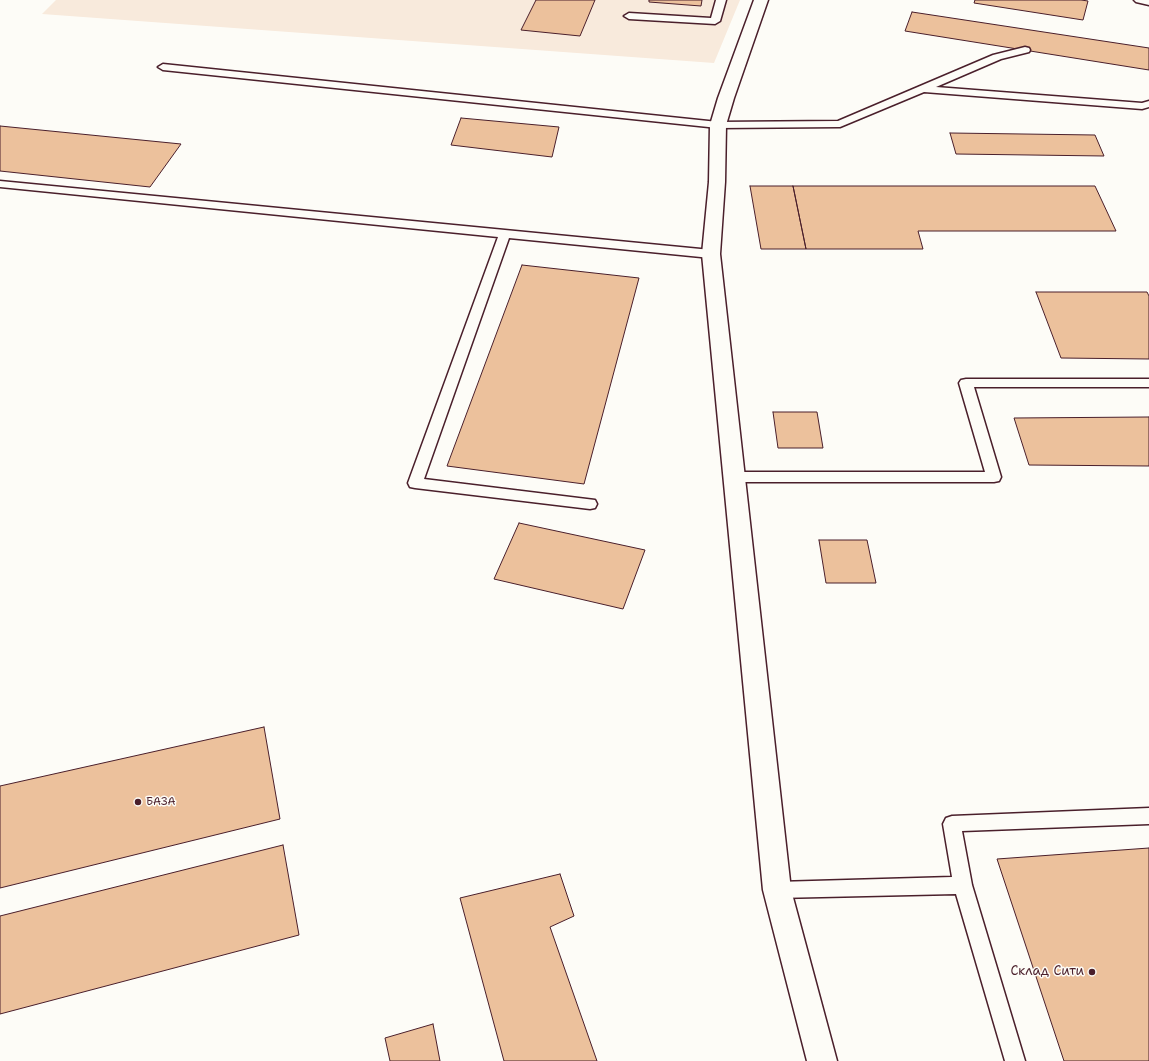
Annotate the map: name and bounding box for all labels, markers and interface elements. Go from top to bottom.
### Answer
place label: БАЗА [146,795,175,809]
marker: БАЗА [133,797,143,807]
place label: Склад Сити [1011,964,1084,980]
marker: Склад Сити [1087,967,1097,977]

